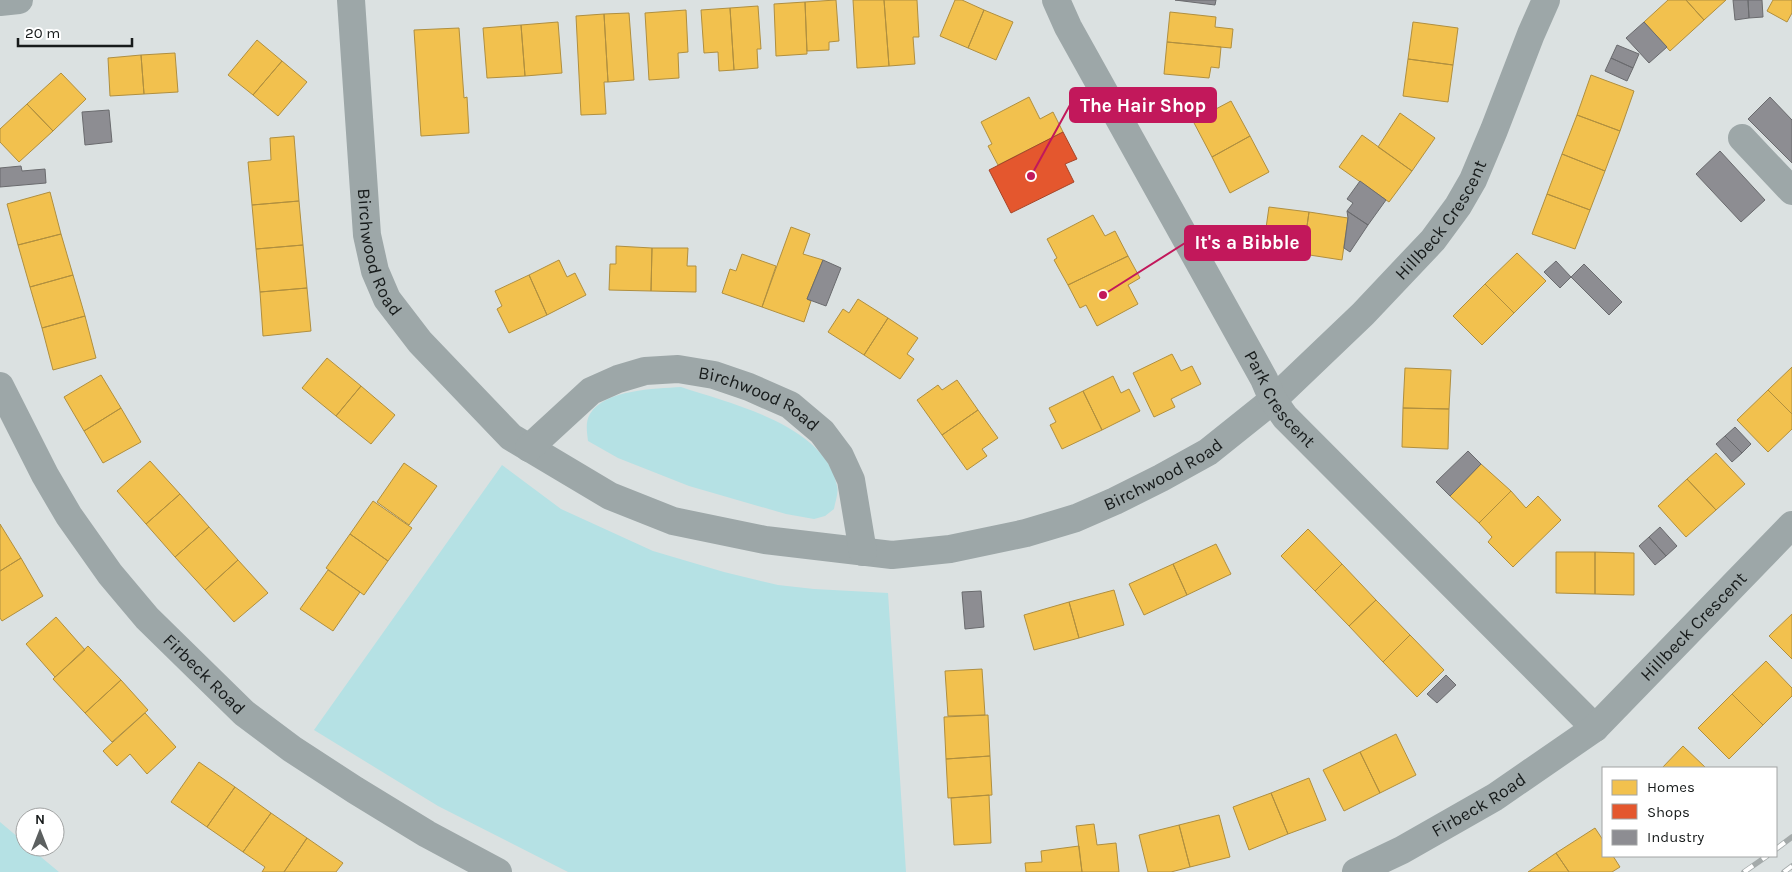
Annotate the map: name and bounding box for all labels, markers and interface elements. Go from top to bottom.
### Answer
scale bar [18,15,131,47]
text: 20 m [25,24,60,42]
callout: The Hair Shop [1070,88,1216,122]
text: The Hair Shop [1080,95,1206,117]
street label: Hillbeck Crescent [1390,156,1491,284]
street label: Birchwood Road [353,188,407,320]
callout: It's a Bibble [1185,226,1310,260]
text: It's a Bibble [1194,232,1300,254]
street label: Park Crescent [1239,346,1320,452]
street label: Birchwood Road [697,362,824,436]
street label: Birchwood Road [1100,434,1227,516]
street label: Hillbeck Crescent [1636,567,1752,686]
street label: Firbeck Road [159,629,250,719]
legend [1602,767,1777,857]
street label: Firbeck Road [1428,768,1530,842]
text: Homes [1647,778,1695,796]
text: Shops [1647,803,1690,821]
north arrow [15,807,65,857]
text: N [35,811,45,828]
text: Industry [1647,828,1704,846]

